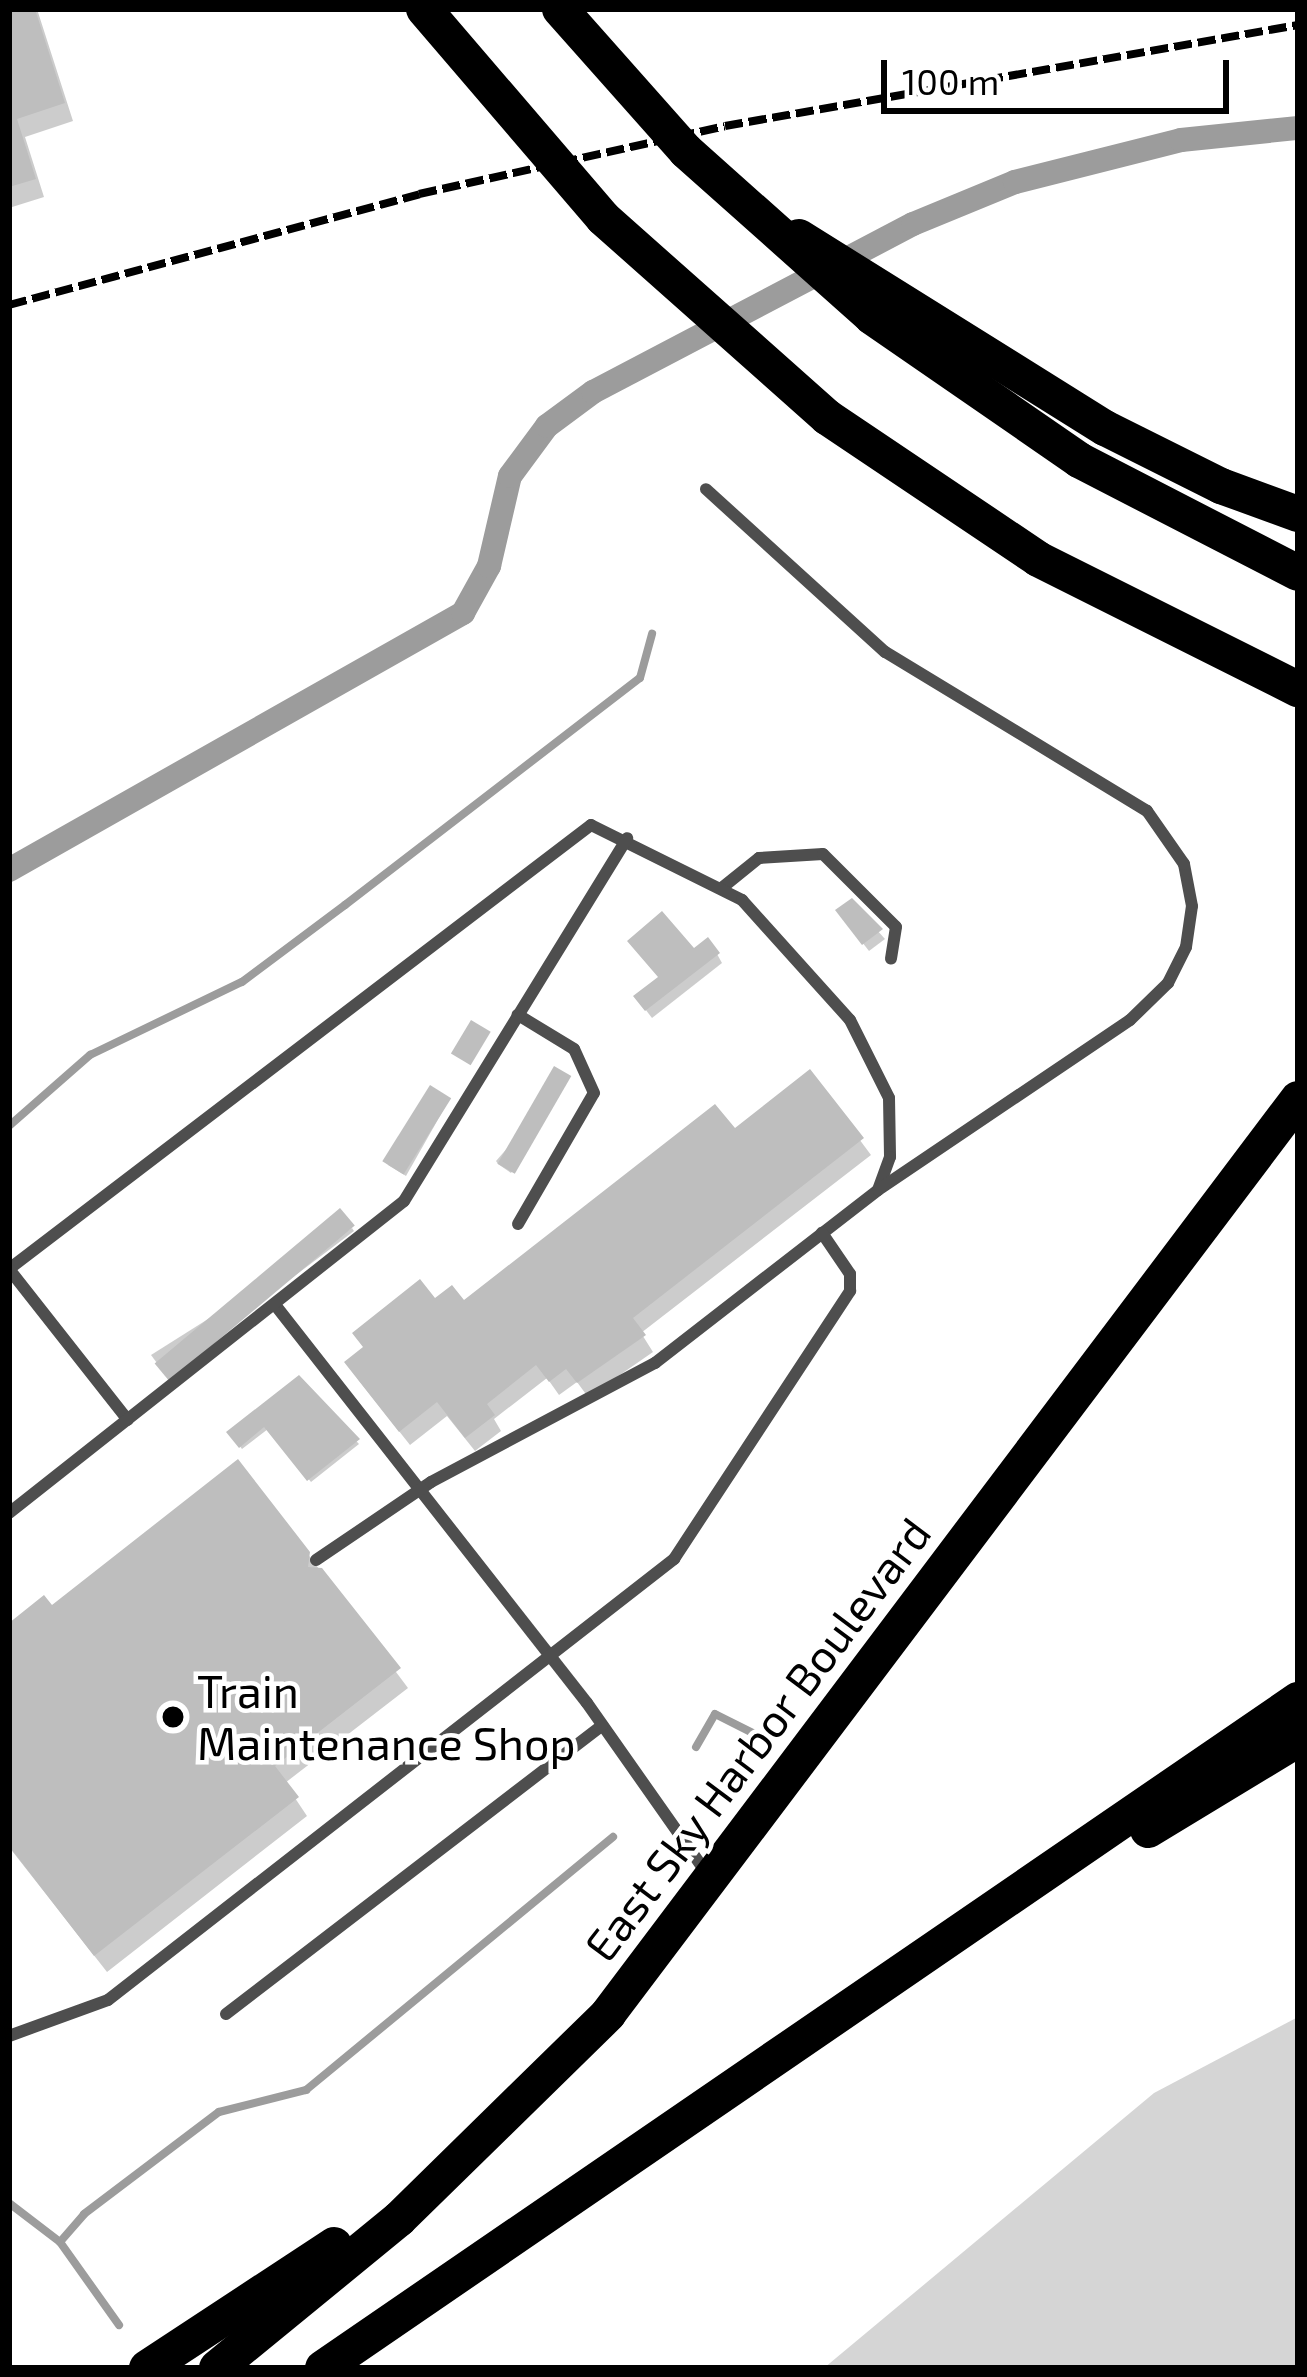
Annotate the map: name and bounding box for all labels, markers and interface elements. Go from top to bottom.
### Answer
scale bar [887,36,1235,110]
text: 100 m [902,59,999,102]
street label: East Sky Harbor Boulevard [572,1506,942,1972]
place label: Train Maintenance Shop [197,1664,576,1770]
marker: Train Maintenance Shop [160,1704,186,1730]

